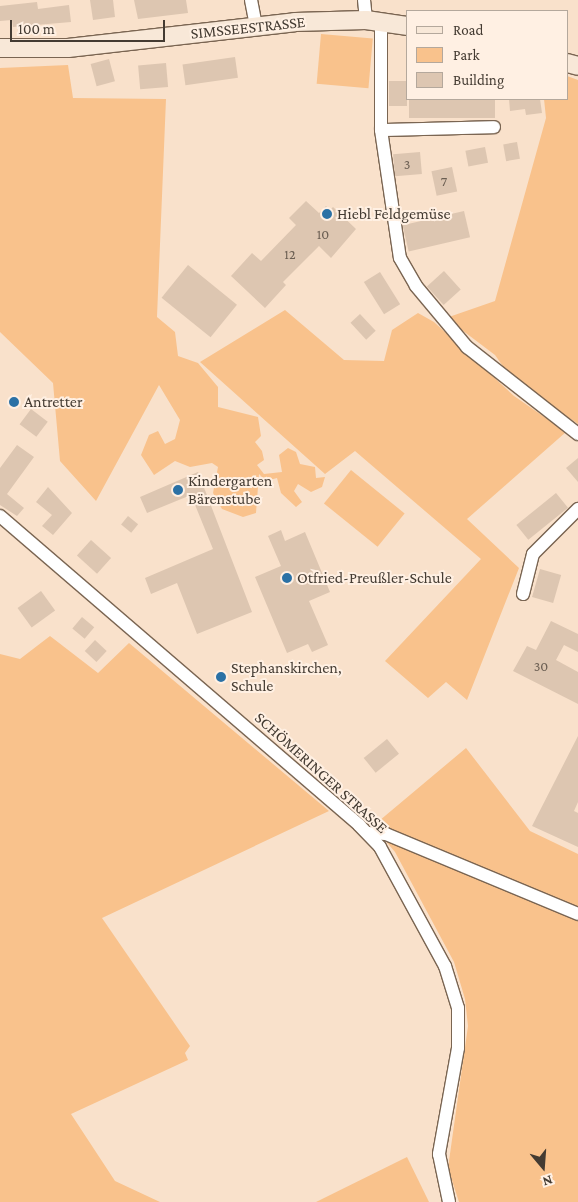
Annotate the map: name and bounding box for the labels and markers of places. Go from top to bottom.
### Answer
place label: Hiebl Feldgemüse [337,204,451,224]
marker: Hiebl Feldgemüse [321,208,333,220]
place label: Antretter [24,392,83,412]
marker: Antretter [8,396,20,408]
place label: Kindergarten Bärenstube [188,471,272,509]
marker: Kindergarten Bärenstube [172,484,184,496]
place label: Otfried-Preußler-Schule [297,568,452,588]
marker: Otfried-Preußler-Schule [281,572,293,584]
place label: Stephanskirchen, Schule [231,658,342,696]
marker: Stephanskirchen, Schule [215,671,227,683]

